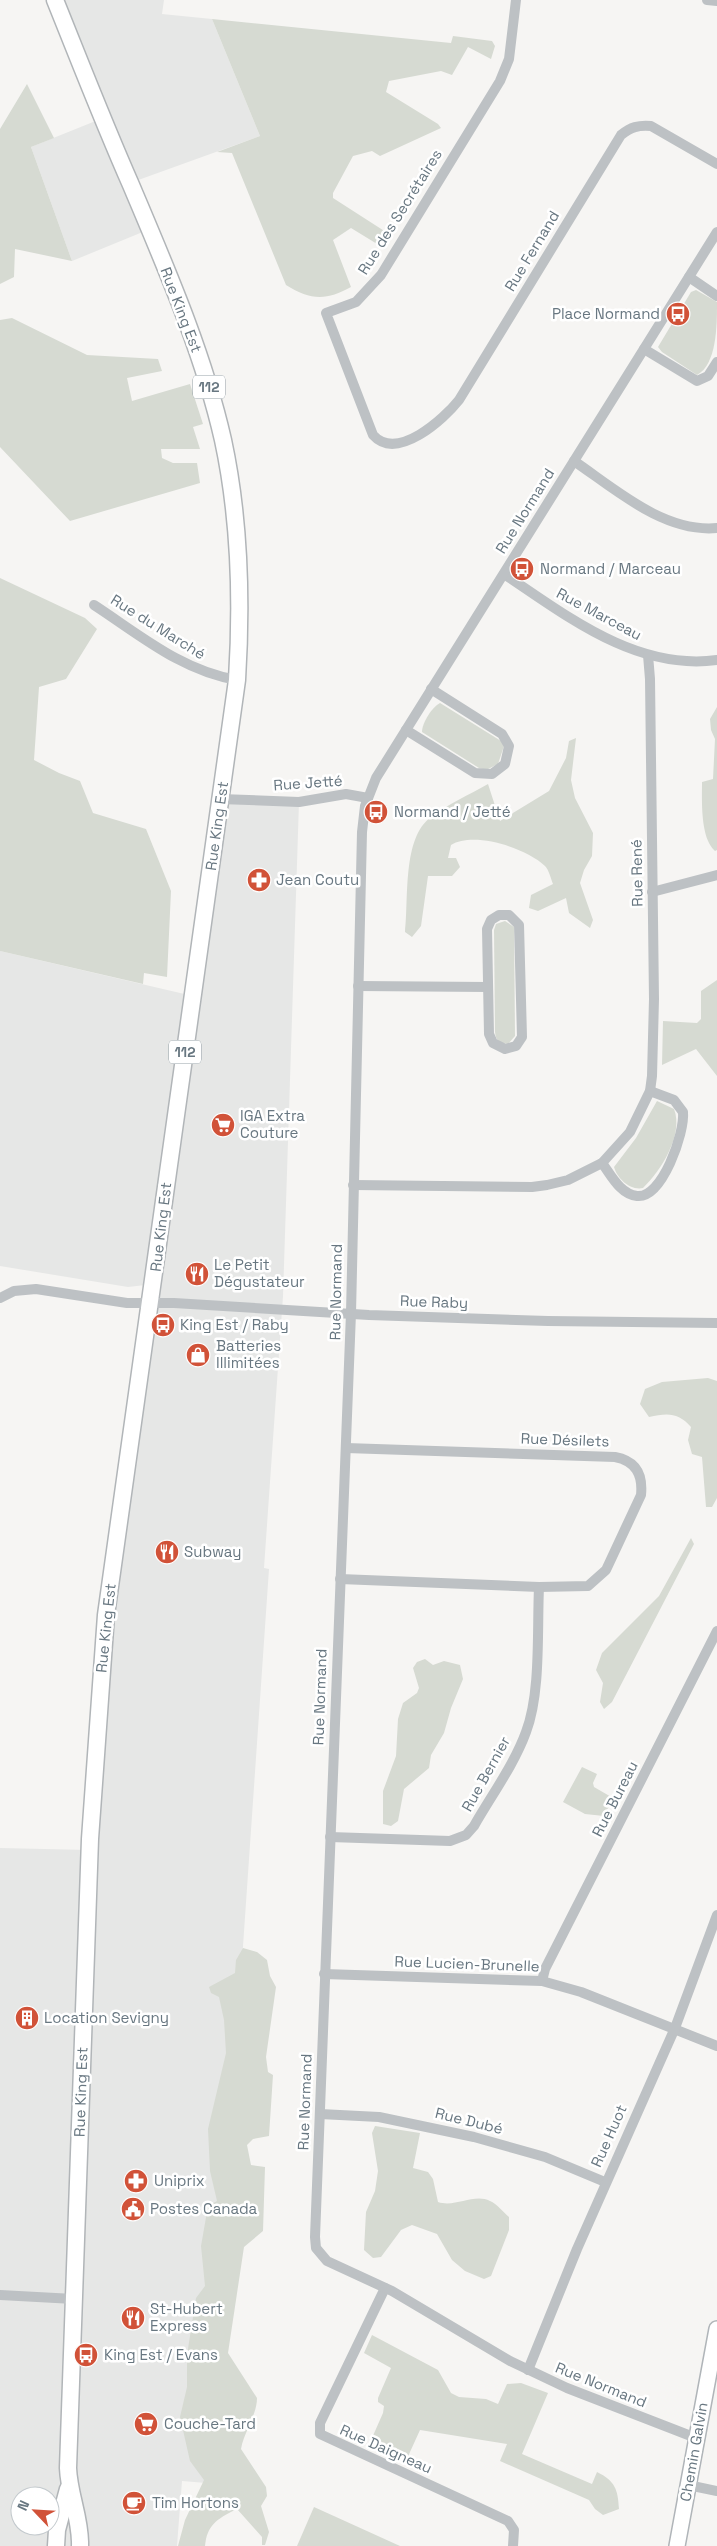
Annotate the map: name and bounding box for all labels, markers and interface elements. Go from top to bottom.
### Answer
street label: Rue des Secrétaires [353,146,446,278]
street label: Rue Fernand [500,207,563,294]
street label: Rue King Est [156,264,206,355]
bus stop icon: Place Normand [665,301,691,327]
place label: Place Normand [552,304,660,323]
road number: 112 [193,376,225,398]
street label: Rue Normand [491,465,558,557]
bus stop icon: Normand / Marceau [509,556,535,582]
place label: Normand / Marceau [540,559,681,578]
street label: Rue Marceau [553,583,645,644]
street label: Rue du Marché [107,590,209,663]
street label: Rue Jetté [273,771,343,794]
street label: Rue King Est [201,780,232,872]
bus stop icon: Normand / Jetté [363,799,389,825]
place label: Normand / Jetté [394,802,511,821]
street label: Rue René [626,839,647,907]
pharmacy icon: Jean Coutu [246,867,272,893]
place label: Jean Coutu [276,870,359,889]
road number: 112 [169,1040,201,1064]
place label: IGA Extra Couture [240,1106,305,1142]
supermarket icon: IGA Extra Couture [210,1112,236,1138]
street label: Rue King Est [146,1181,175,1273]
street label: Rue Normand [325,1244,346,1340]
place label: Le Petit Dégustateur [214,1255,305,1291]
restaurant icon: Le Petit Dégustateur [184,1261,210,1287]
street label: Rue Raby [400,1291,468,1312]
bus stop icon: King Est / Raby [150,1312,176,1338]
place label: King Est / Raby [180,1315,289,1334]
place label: Batteries Illimitées [216,1336,281,1372]
shop icon: Batteries Illimitées [185,1342,211,1368]
street label: Rue Désilets [520,1428,610,1451]
restaurant icon: Subway [154,1539,180,1565]
place label: Subway [184,1542,241,1561]
street label: Rue King Est [91,1582,120,1674]
street label: Rue Normand [308,1648,331,1746]
street label: Rue Bernier [457,1732,514,1815]
street label: Rue Bureau [587,1758,642,1840]
street label: Rue Lucien-Brunelle [394,1951,540,1976]
building icon: Location Sevigny [14,2005,40,2031]
place label: Location Sevigny [44,2008,169,2027]
street label: Rue King Est [69,2047,92,2137]
street label: Rue Normand [293,2053,316,2151]
street label: Rue Huot [586,2102,631,2170]
street label: Rue Dubé [433,2103,505,2138]
pharmacy icon: Uniprix [123,2168,149,2194]
place label: Uniprix [154,2171,205,2190]
public building icon: Postes Canada [120,2196,146,2222]
place label: Postes Canada [150,2199,258,2218]
place label: St-Hubert Express [150,2299,223,2335]
restaurant icon: St-Hubert Express [120,2305,146,2331]
bus stop icon: King Est / Evans [73,2342,99,2368]
place label: King Est / Evans [104,2345,218,2364]
street label: Rue Normand [553,2358,650,2411]
street label: Chemin Galvin [675,2401,712,2503]
supermarket icon: Couche-Tard [133,2411,159,2437]
place label: Couche-Tard [164,2414,256,2433]
street label: Rue Daigneau [337,2420,435,2477]
north arrow [10,2486,60,2536]
cafe icon: Tim Hortons [121,2490,147,2516]
place label: Tim Hortons [152,2493,239,2512]
text: N [13,2497,33,2514]

